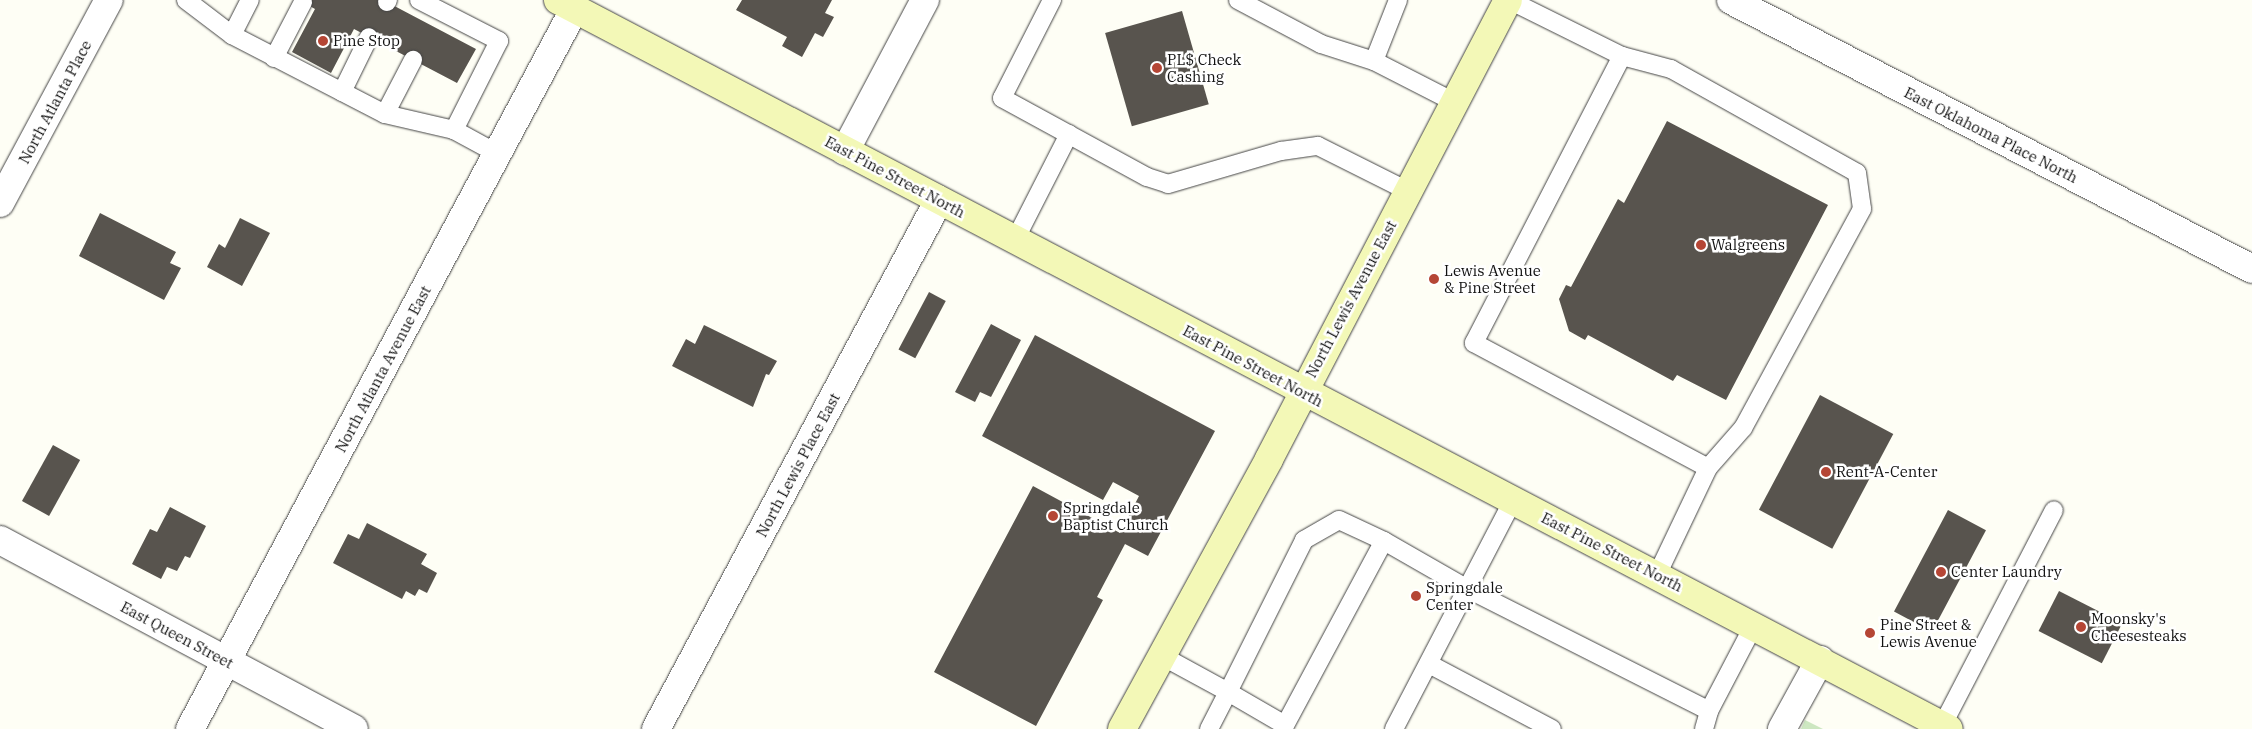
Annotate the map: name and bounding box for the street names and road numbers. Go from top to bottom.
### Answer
street label: North Atlanta Place [15,37,95,167]
street label: East Oklahoma Place North [1901,83,2081,187]
street label: East Pine Street North [822,132,968,222]
street label: North Lewis Avenue East [1302,217,1400,381]
street label: North Atlanta Avenue East [331,283,435,455]
street label: East Pine Street North [1180,321,1326,411]
street label: North Lewis Place East [752,390,844,540]
street label: East Pine Street North [1538,509,1686,595]
street label: East Queen Street [118,598,236,672]

